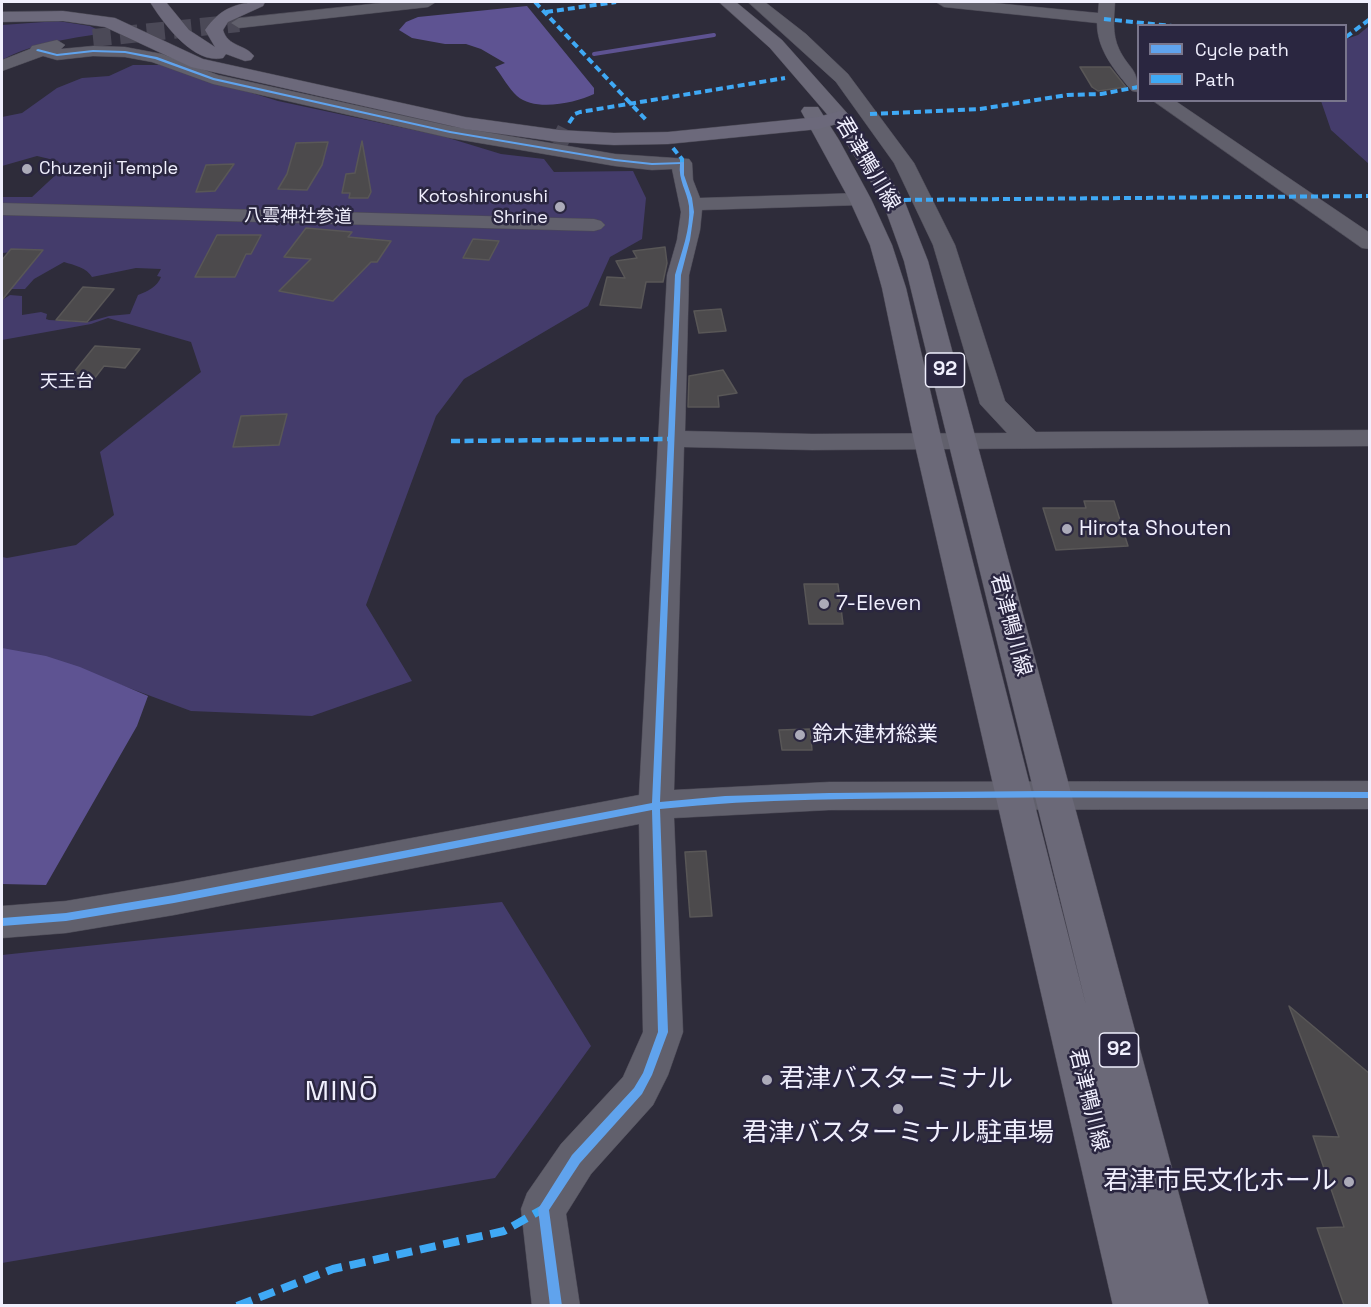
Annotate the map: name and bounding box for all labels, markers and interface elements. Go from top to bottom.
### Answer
legend [1137,24,1347,102]
text: Cycle path [1195,38,1289,61]
text: Path [1195,68,1235,91]
street label: 君津鴨川線 [829,113,905,215]
place label: Chuzenji Temple [39,158,178,180]
marker: Chuzenji Temple [20,162,34,176]
place label: Kotoshironushi Shrine [418,186,548,228]
marker: Kotoshironushi Shrine [553,200,567,214]
street label: 八雲神社参道 [244,205,352,229]
road number: 92 [926,353,964,387]
district label: 天王台 [40,371,94,393]
place label: Hirota Shouten [1079,516,1231,542]
marker: Hirota Shouten [1060,522,1074,536]
street label: 君津鴨川線 [984,571,1036,679]
place label: 7-Eleven [836,591,921,617]
marker: 7-Eleven [817,597,831,611]
place label: 鈴木建材総業 [812,722,938,748]
marker: 鈴木建材総業 [793,728,807,742]
road number: 92 [1100,1033,1138,1067]
street label: 君津鴨川線 [1063,1046,1113,1154]
place label: 君津バスターミナル [779,1064,1013,1096]
marker: 君津バスターミナル [760,1073,774,1087]
district label: MINŌ [305,1075,379,1109]
marker: 君津バスターミナル駐車場 [891,1102,905,1116]
place label: 君津バスターミナル駐車場 [742,1118,1054,1150]
place label: 君津市民文化ホール [1103,1166,1337,1198]
marker: 君津市民文化ホール [1342,1175,1356,1189]

